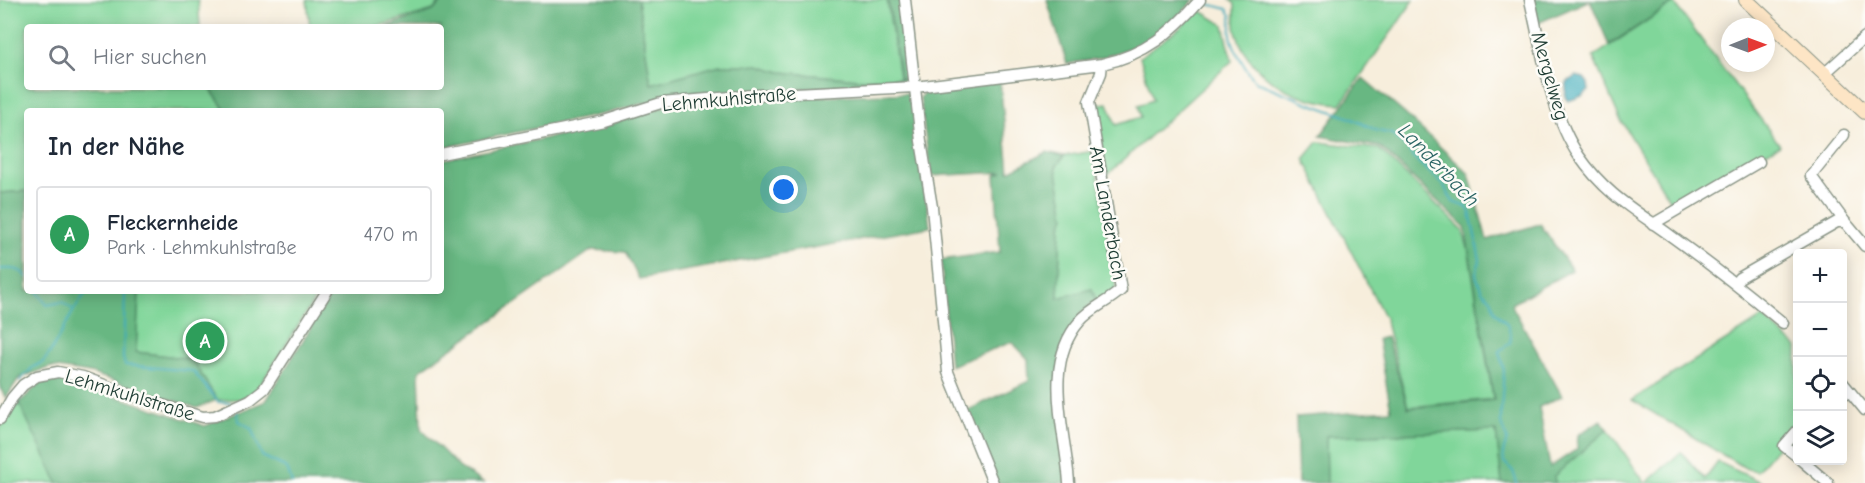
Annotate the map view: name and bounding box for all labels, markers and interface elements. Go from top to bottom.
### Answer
north arrow [1721,18,1775,72]
search box [24,24,444,90]
street label: Mergelweg [1526,29,1574,123]
icon: search [45,41,78,74]
text: Hier suchen [93,44,207,70]
street label: Lehmkuhlstraße [661,82,797,116]
water label: Landerbach [1393,118,1485,212]
text: In der Nähe [48,132,185,162]
street label: Am Landerbach [1085,144,1131,282]
your location [769,175,798,204]
text: Fleckernheide [107,210,238,236]
text: A [64,223,75,246]
text: 470 m [363,223,418,246]
text: Park · Lehmkuhlstraße [107,236,297,259]
map controls [1793,249,1847,465]
button: + [1793,249,1847,303]
button: − [1793,303,1847,357]
pin: A [186,318,224,364]
button: locate [1793,357,1847,411]
street label: Lehmkuhlstraße [62,364,198,426]
button: layers [1793,411,1847,465]

